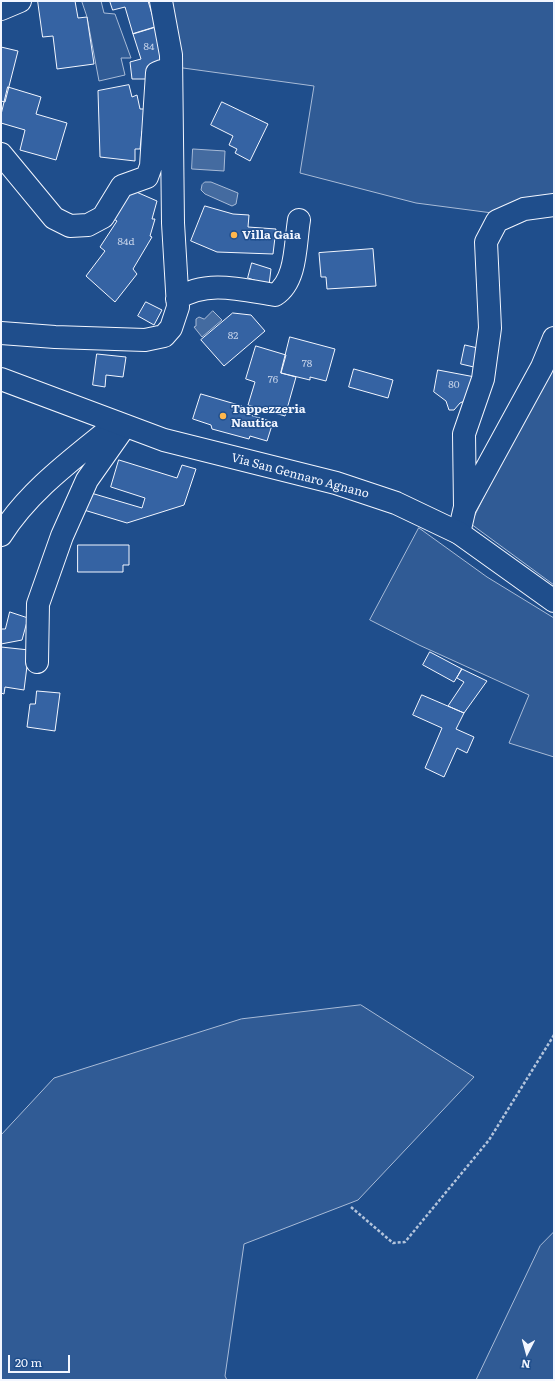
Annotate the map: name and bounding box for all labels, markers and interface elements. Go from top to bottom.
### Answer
house number: 84 [143,41,155,53]
place label: Villa Gaia [242,228,301,242]
marker: Villa Gaia [229,230,239,240]
house number: 84d [117,236,135,248]
house number: 82 [228,330,238,342]
house number: 78 [302,358,312,370]
house number: 76 [268,374,278,386]
house number: 80 [448,379,460,391]
place label: Tappezzeria Nautica [231,402,306,430]
marker: Tappezzeria Nautica [218,411,228,421]
street label: Via San Gennaro Agnano [229,451,371,501]
north arrow [507,1333,547,1373]
scale bar [10,1347,72,1373]
text: 20 m [15,1353,42,1371]
text: N [520,1356,531,1373]

